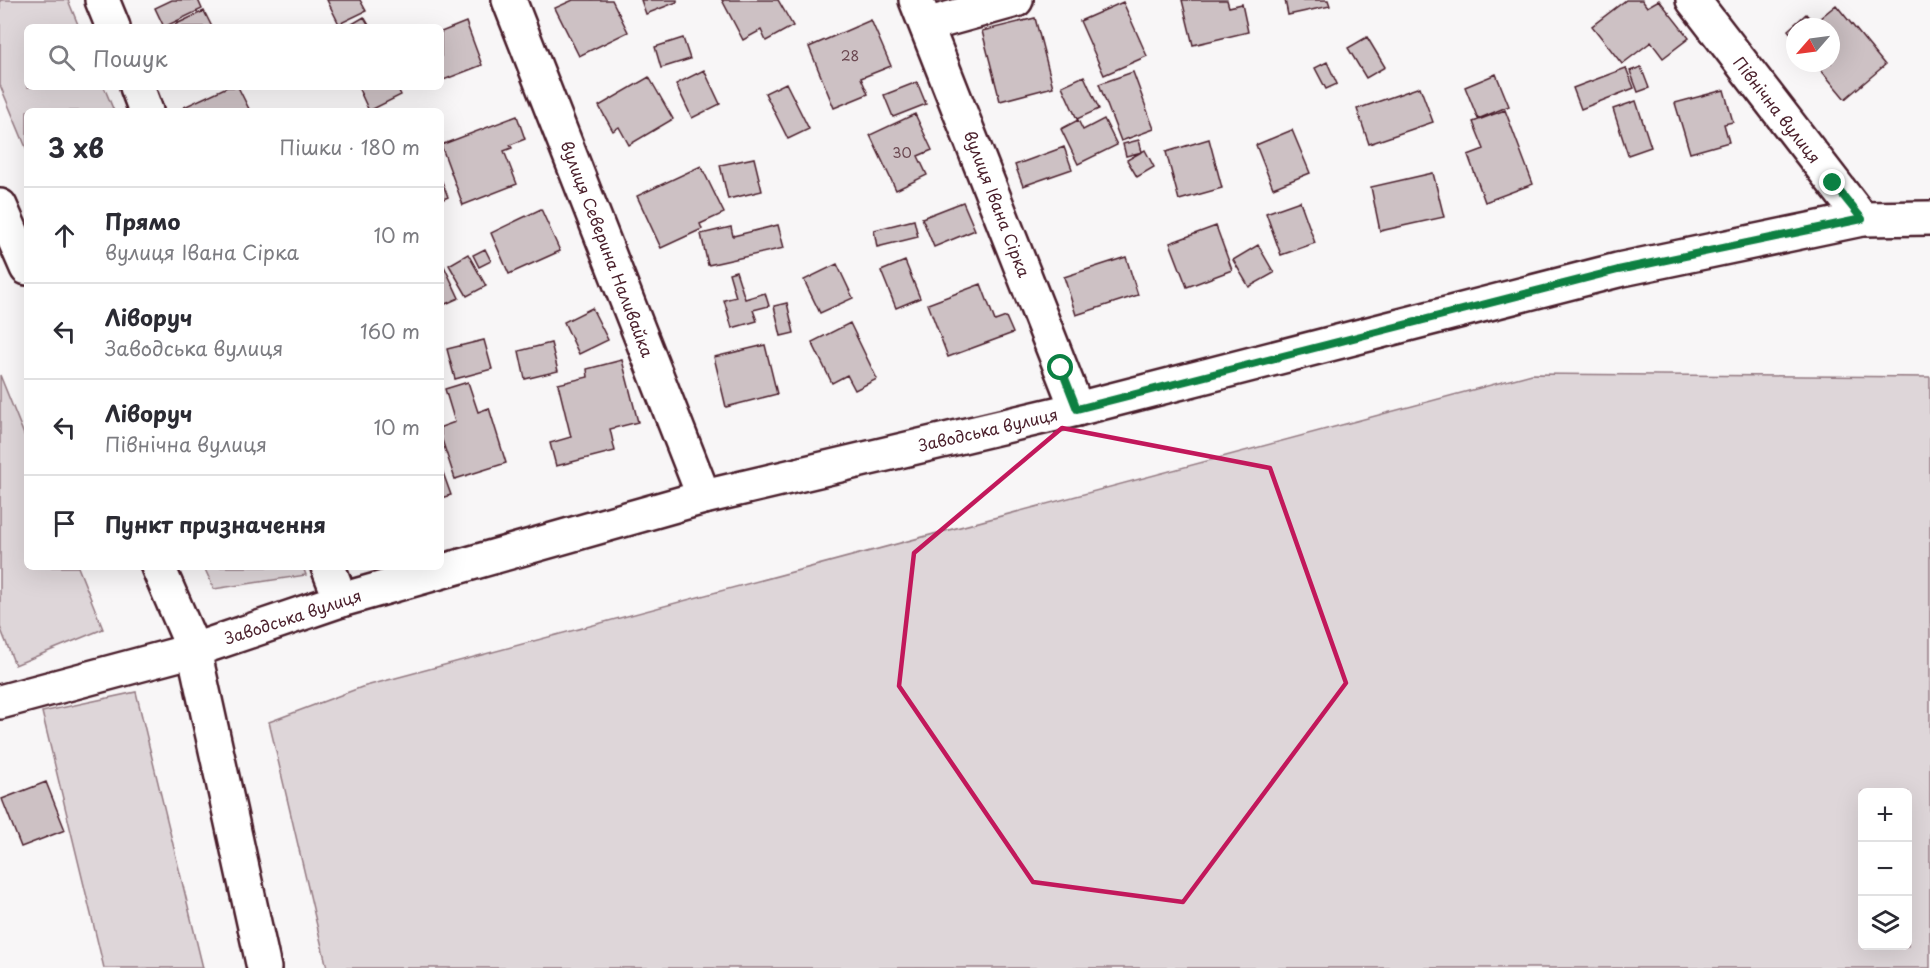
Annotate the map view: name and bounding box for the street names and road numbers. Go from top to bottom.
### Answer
street label: Північна вулиця [1728,51,1827,168]
street label: вулиця Івана Сірка [959,127,1037,280]
street label: вулиця Северина Наливайка [556,137,660,360]
street label: Заводська вулиця [916,401,1060,457]
street label: Заводська вулиця [221,583,364,649]

